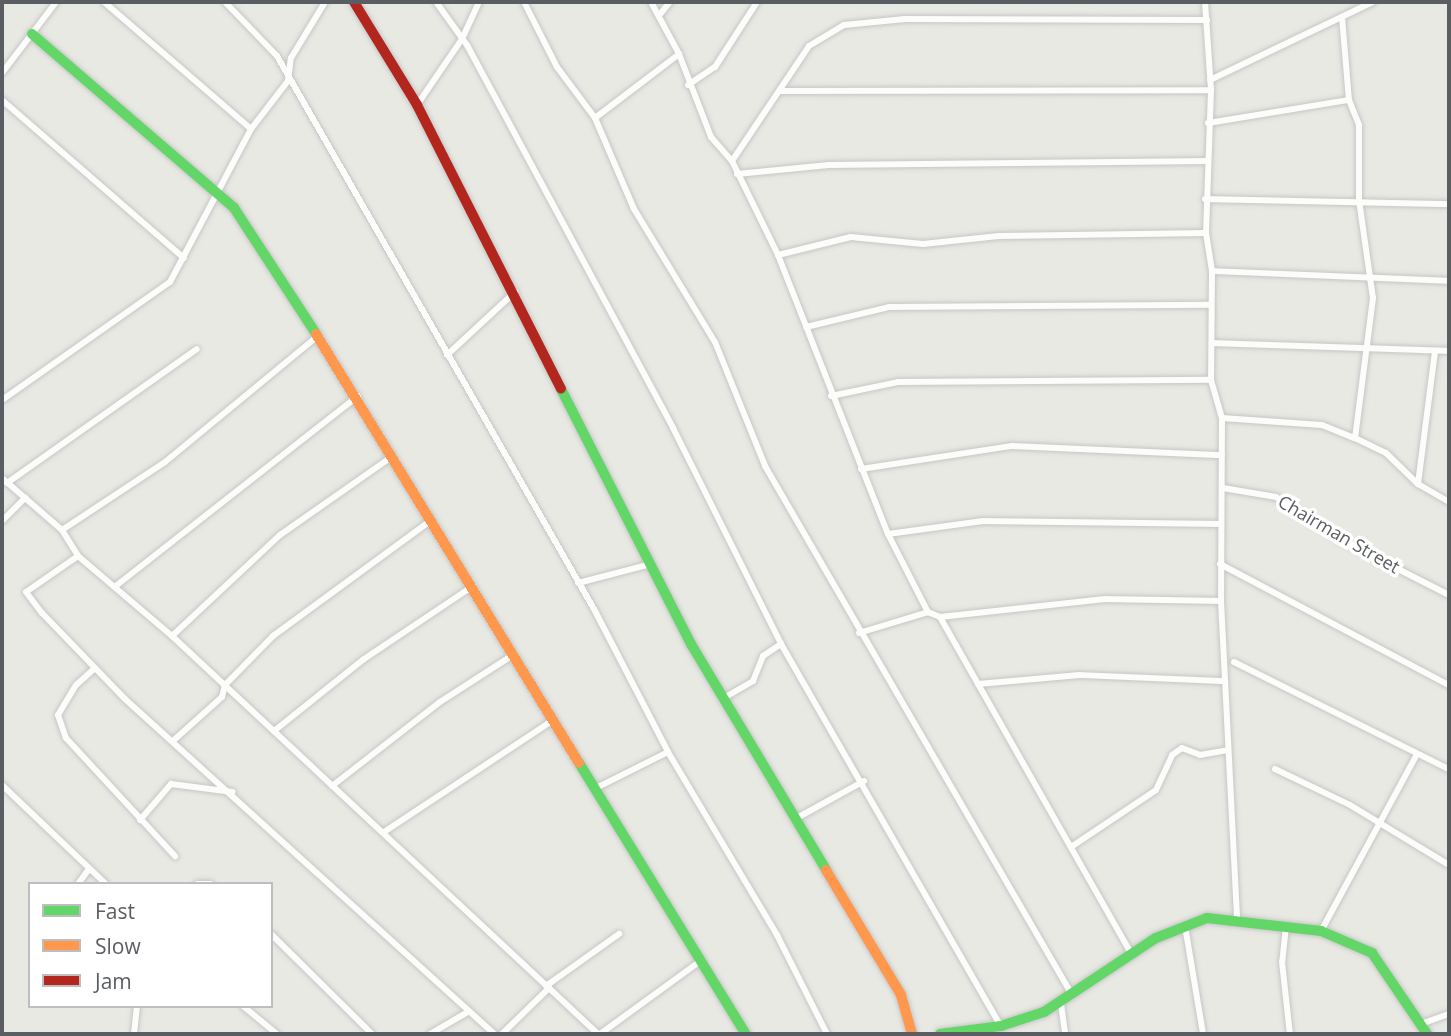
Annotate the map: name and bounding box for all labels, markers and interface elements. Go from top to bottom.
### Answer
street label: Chairman Street [1274,490,1404,578]
legend [28,882,273,1008]
text: Fast [95,897,135,925]
text: Slow [95,932,141,960]
text: Jam [95,967,132,995]

